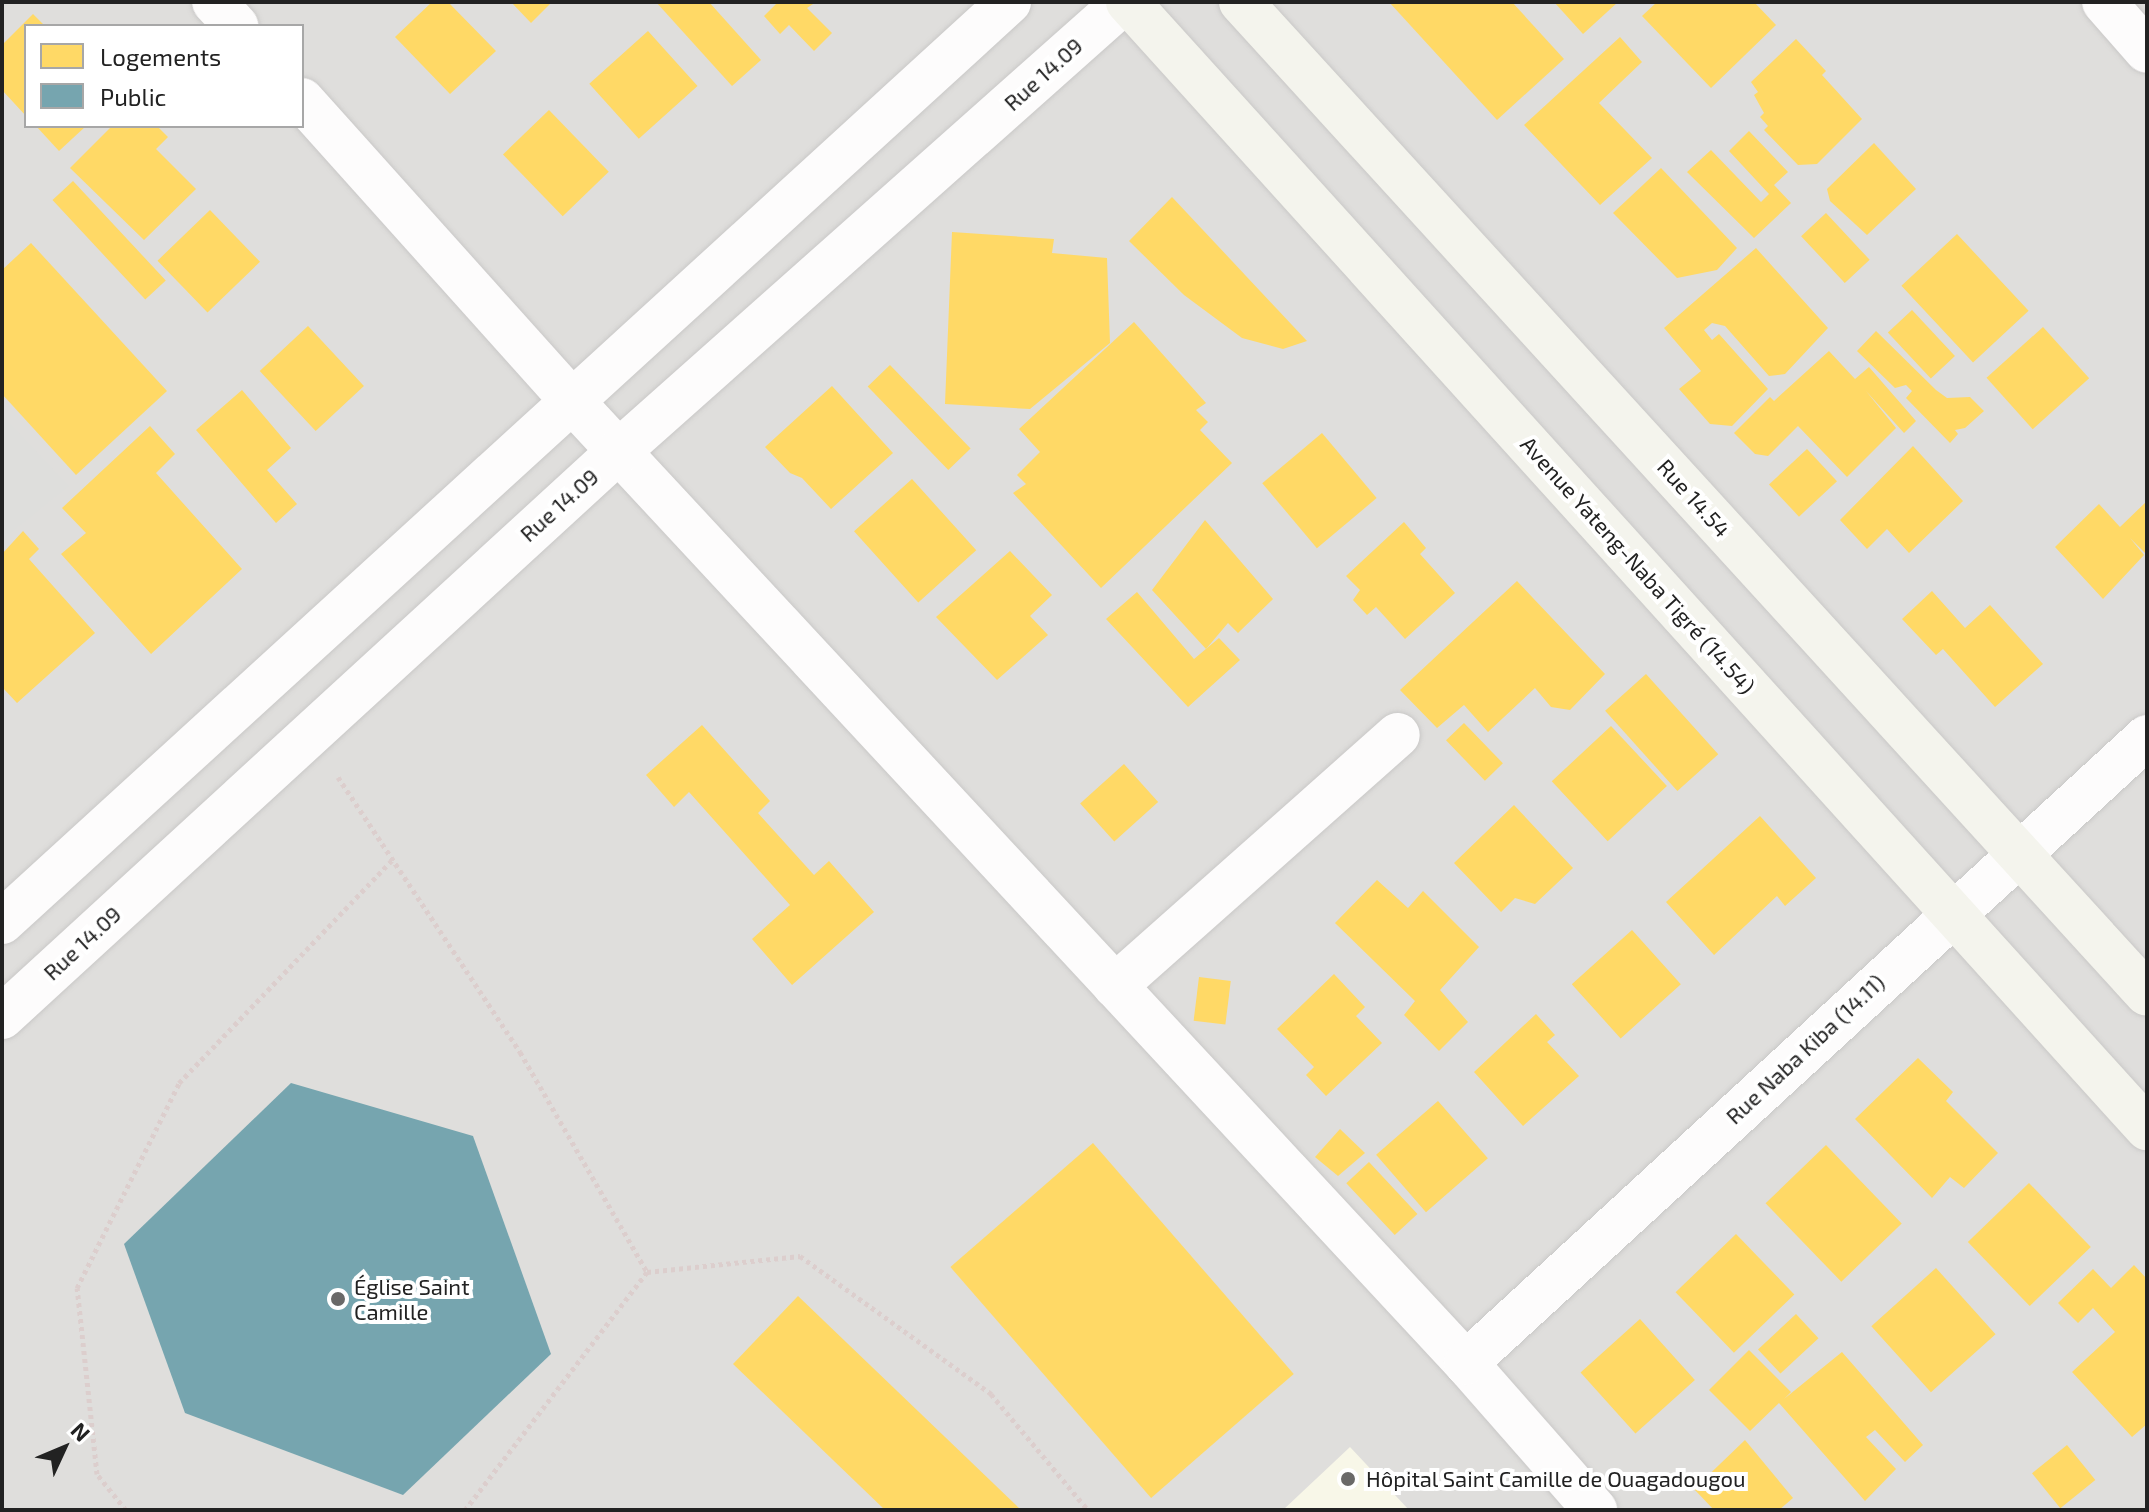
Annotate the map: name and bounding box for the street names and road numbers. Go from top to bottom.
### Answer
street label: Rue 14.09 [998,32,1088,116]
street label: Avenue Yateng-Naba Tigré (14.54) [1515,430,1761,700]
street label: Rue 14.54 [1652,454,1736,542]
street label: Rue 14.09 [514,463,604,547]
street label: Rue 14.09 [38,901,126,985]
street label: Rue Naba Kiba (14.11) [1720,969,1890,1129]

